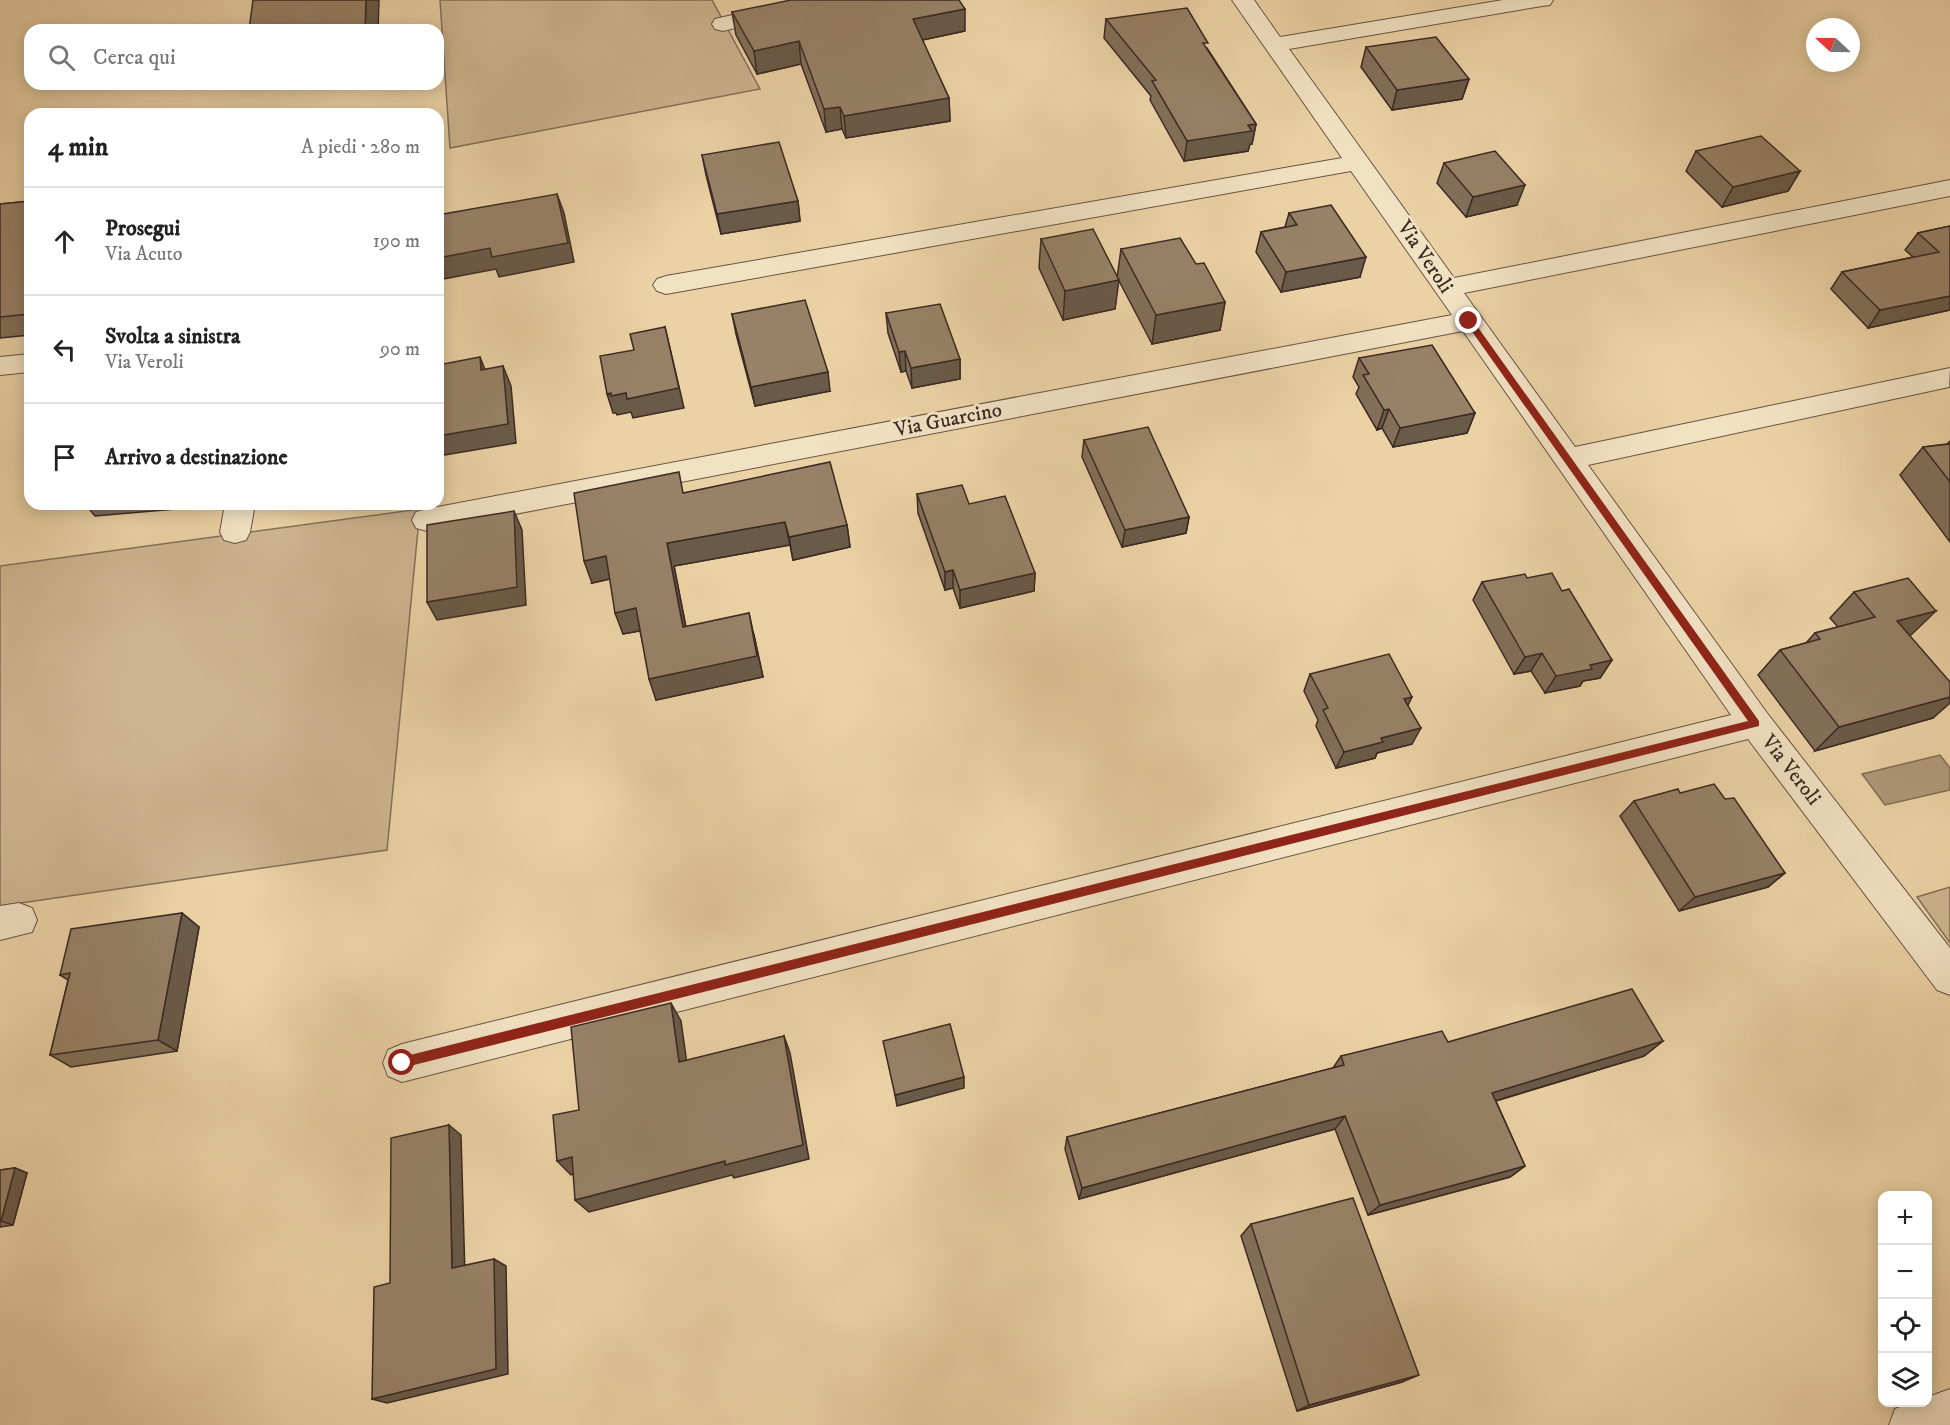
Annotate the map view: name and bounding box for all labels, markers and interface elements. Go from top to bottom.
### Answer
north arrow [1806,18,1860,72]
search box [24,24,444,90]
icon: search [45,41,78,74]
text: Cerca qui [93,44,176,71]
text: 4 min [48,131,108,164]
text: A piedi · 280 m [301,135,420,160]
text: Prosegui [105,215,180,242]
street label: Via Veroli [1391,215,1459,298]
icon: ahead [48,225,81,258]
text: 190 m [373,229,420,254]
text: Via Acuto [105,242,183,267]
route end [1455,307,1481,333]
text: Svolta a sinistra [105,323,240,350]
icon: left [48,333,81,366]
text: 90 m [380,337,420,362]
text: Via Veroli [105,350,184,375]
street label: Via Guarcino [891,397,1004,443]
icon: arrive [48,441,81,474]
text: Arrivo a destinazione [105,444,288,471]
street label: Via Veroli [1755,729,1827,811]
route start [388,1049,414,1075]
map controls [1878,1191,1932,1407]
button: + [1878,1191,1932,1245]
button: − [1878,1245,1932,1299]
button: locate [1878,1299,1932,1353]
button: layers [1878,1353,1932,1407]

